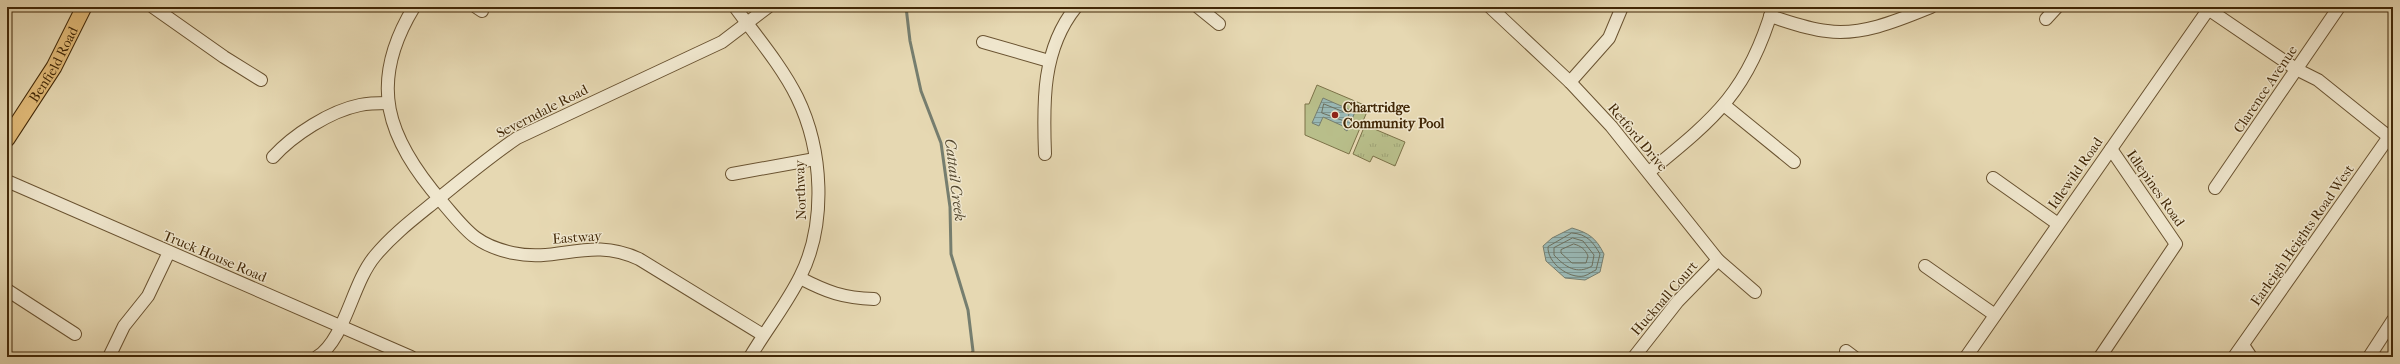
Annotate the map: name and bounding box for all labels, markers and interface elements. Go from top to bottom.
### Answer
street label: Benfield Road [25,23,82,106]
street label: Clarence Avenue [2230,42,2301,136]
street label: Severndale Road [494,81,591,142]
place label: Chartridge Community Pool [1343,99,1444,132]
street label: Retford Drive [1604,100,1671,175]
marker: Chartridge Community Pool [1330,110,1340,120]
street label: Idlewild Road [2044,134,2107,212]
water label: Cattail Creek [941,138,969,222]
street label: Idlepines Road [2123,147,2188,230]
street label: Northway [791,159,810,220]
street label: Earleigh Heights Road West [2247,161,2358,309]
street label: Truck House Road [161,227,269,286]
street label: Eastway [552,227,603,248]
street label: Hucknall Court [1628,258,1701,339]

